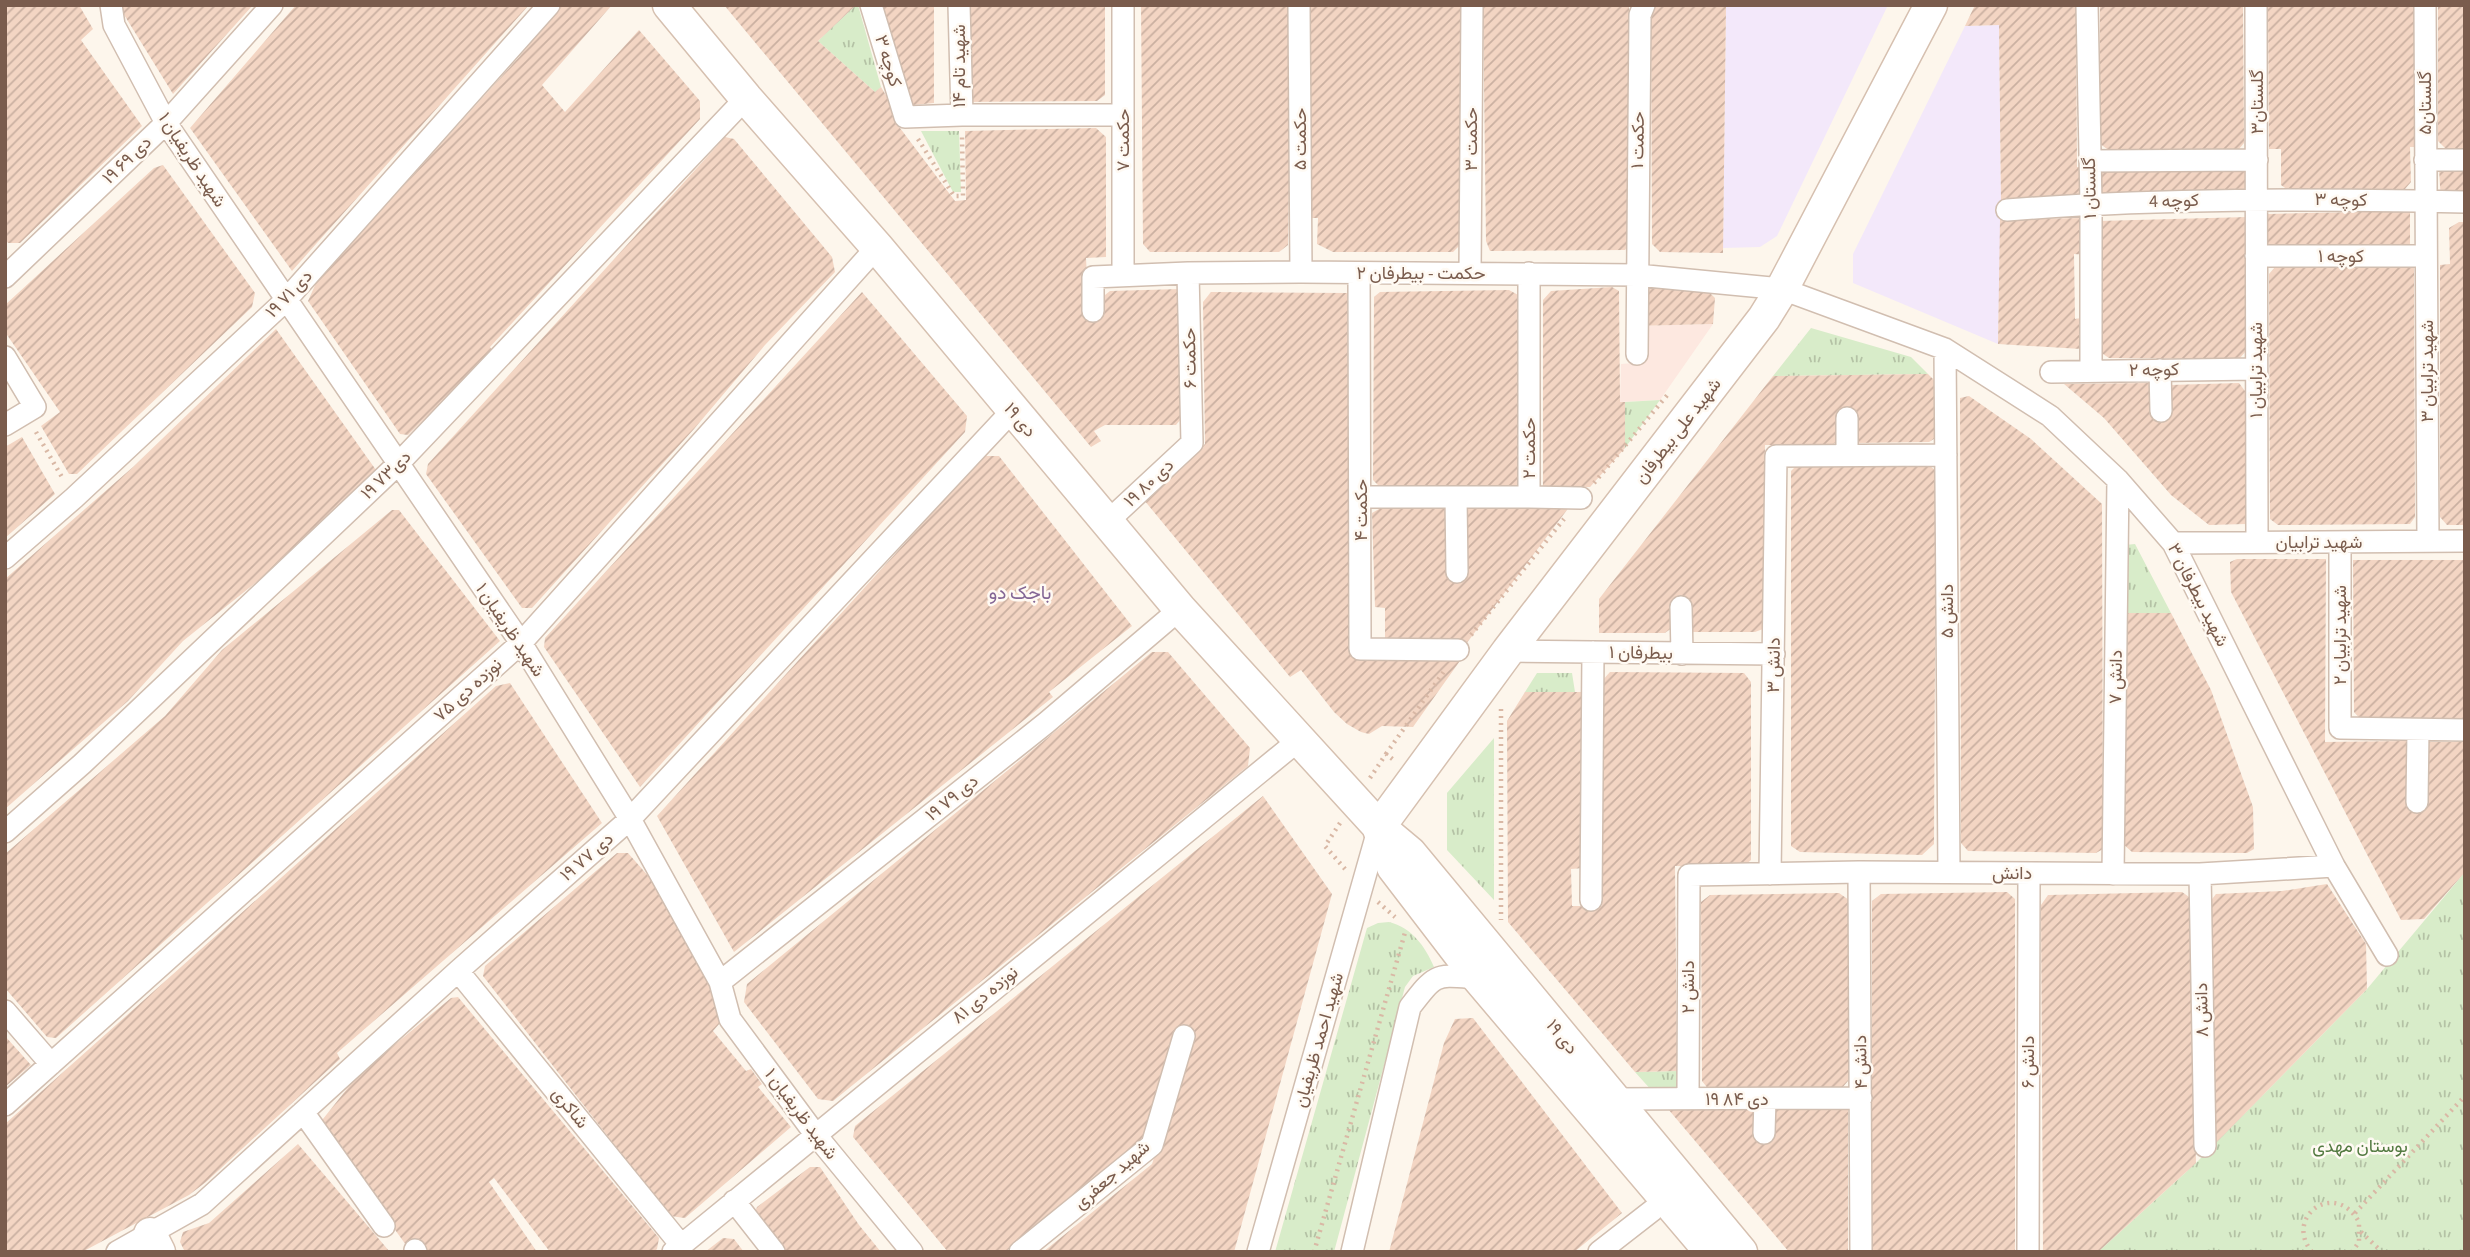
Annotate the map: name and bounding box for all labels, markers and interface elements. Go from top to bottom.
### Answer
street label: شهید تام ۱۴ [947,24,972,108]
street label: کوچه ۳ [868,32,908,90]
street label: گلستان۳ [2245,70,2270,134]
street label: گلستان۵ [2413,71,2438,135]
street label: حکمت ۳ [1459,107,1484,171]
street label: شهید ظریفیان ۱ [152,108,232,212]
street label: حکمت ۵ [1288,108,1313,170]
street label: حکمت ۷ [1111,109,1136,171]
street label: حکمت ۱ [1625,111,1651,169]
street label: ۱۹ دی ۶۹ [97,130,157,190]
street label: گلستان ۱ [2077,157,2103,219]
street label: کوچه ۳ [2314,187,2368,213]
street label: کوچه 4 [2149,188,2199,214]
street label: کوچه ۱ [2318,244,2364,269]
street label: حکمت - بیطرفان ۲ [1357,261,1485,286]
street label: ۱۹ دی ۷۱ [260,264,318,324]
street label: شهید ترابیان ۳ [2415,320,2440,422]
street label: شهید ترابیان ۱ [2244,322,2269,418]
street label: حکمت ۶ [1177,327,1203,389]
street label: کوچه ۲ [2129,357,2179,383]
street label: شهید علی بیطرفان [1629,373,1727,489]
street label: ۱۹ دی [998,397,1042,443]
street label: حکمت ۲ [1517,417,1542,479]
street label: ۱۹ دی۷۳ [355,445,417,505]
street label: ۱۹ دی ۸۰ [1118,453,1180,513]
street label: حکمت ۴ [1349,479,1374,541]
street label: شهید ترابیان [2275,530,2363,555]
street label: شهید بیطرفان ۳ [2161,539,2235,651]
street label: شهید ظریفیان ۱ [469,578,551,682]
district label: باجک دو [989,580,1051,607]
street label: دانش ۵ [1935,584,1960,638]
street label: شهید ترابیان ۲ [2328,585,2353,685]
street label: دانش ۳ [1761,637,1787,693]
street label: بیطرفان ۱ [1609,640,1673,666]
street label: دانش ۷ [2103,650,2129,704]
street label: نوزده دی ۷۵ [428,652,508,728]
street label: ۱۹ دی ۷۹ [920,769,984,827]
street label: ۱۹ دی ۷۷ [555,827,619,887]
street label: دانش [1992,861,2032,886]
street label: نوزده دی ۸۱ [946,960,1024,1030]
street label: ۲ دانش [1676,960,1701,1014]
street label: شهید احمد ظریفیان [1288,970,1350,1110]
street label: دانش ۸ [2189,983,2215,1037]
street label: ۱۹ دی [1540,1014,1584,1060]
street label: دانش ۴ [1848,1035,1874,1089]
street label: ۶ دانش [2016,1036,2041,1088]
street label: شهید ظریفیان ۱ [758,1063,844,1165]
street label: شاکری [546,1082,594,1134]
street label: ۱۹ دی ۸۴ [1705,1087,1769,1112]
park label: بوستان مهدی [2312,1134,2408,1159]
street label: شهید جعفری [1068,1135,1156,1215]

